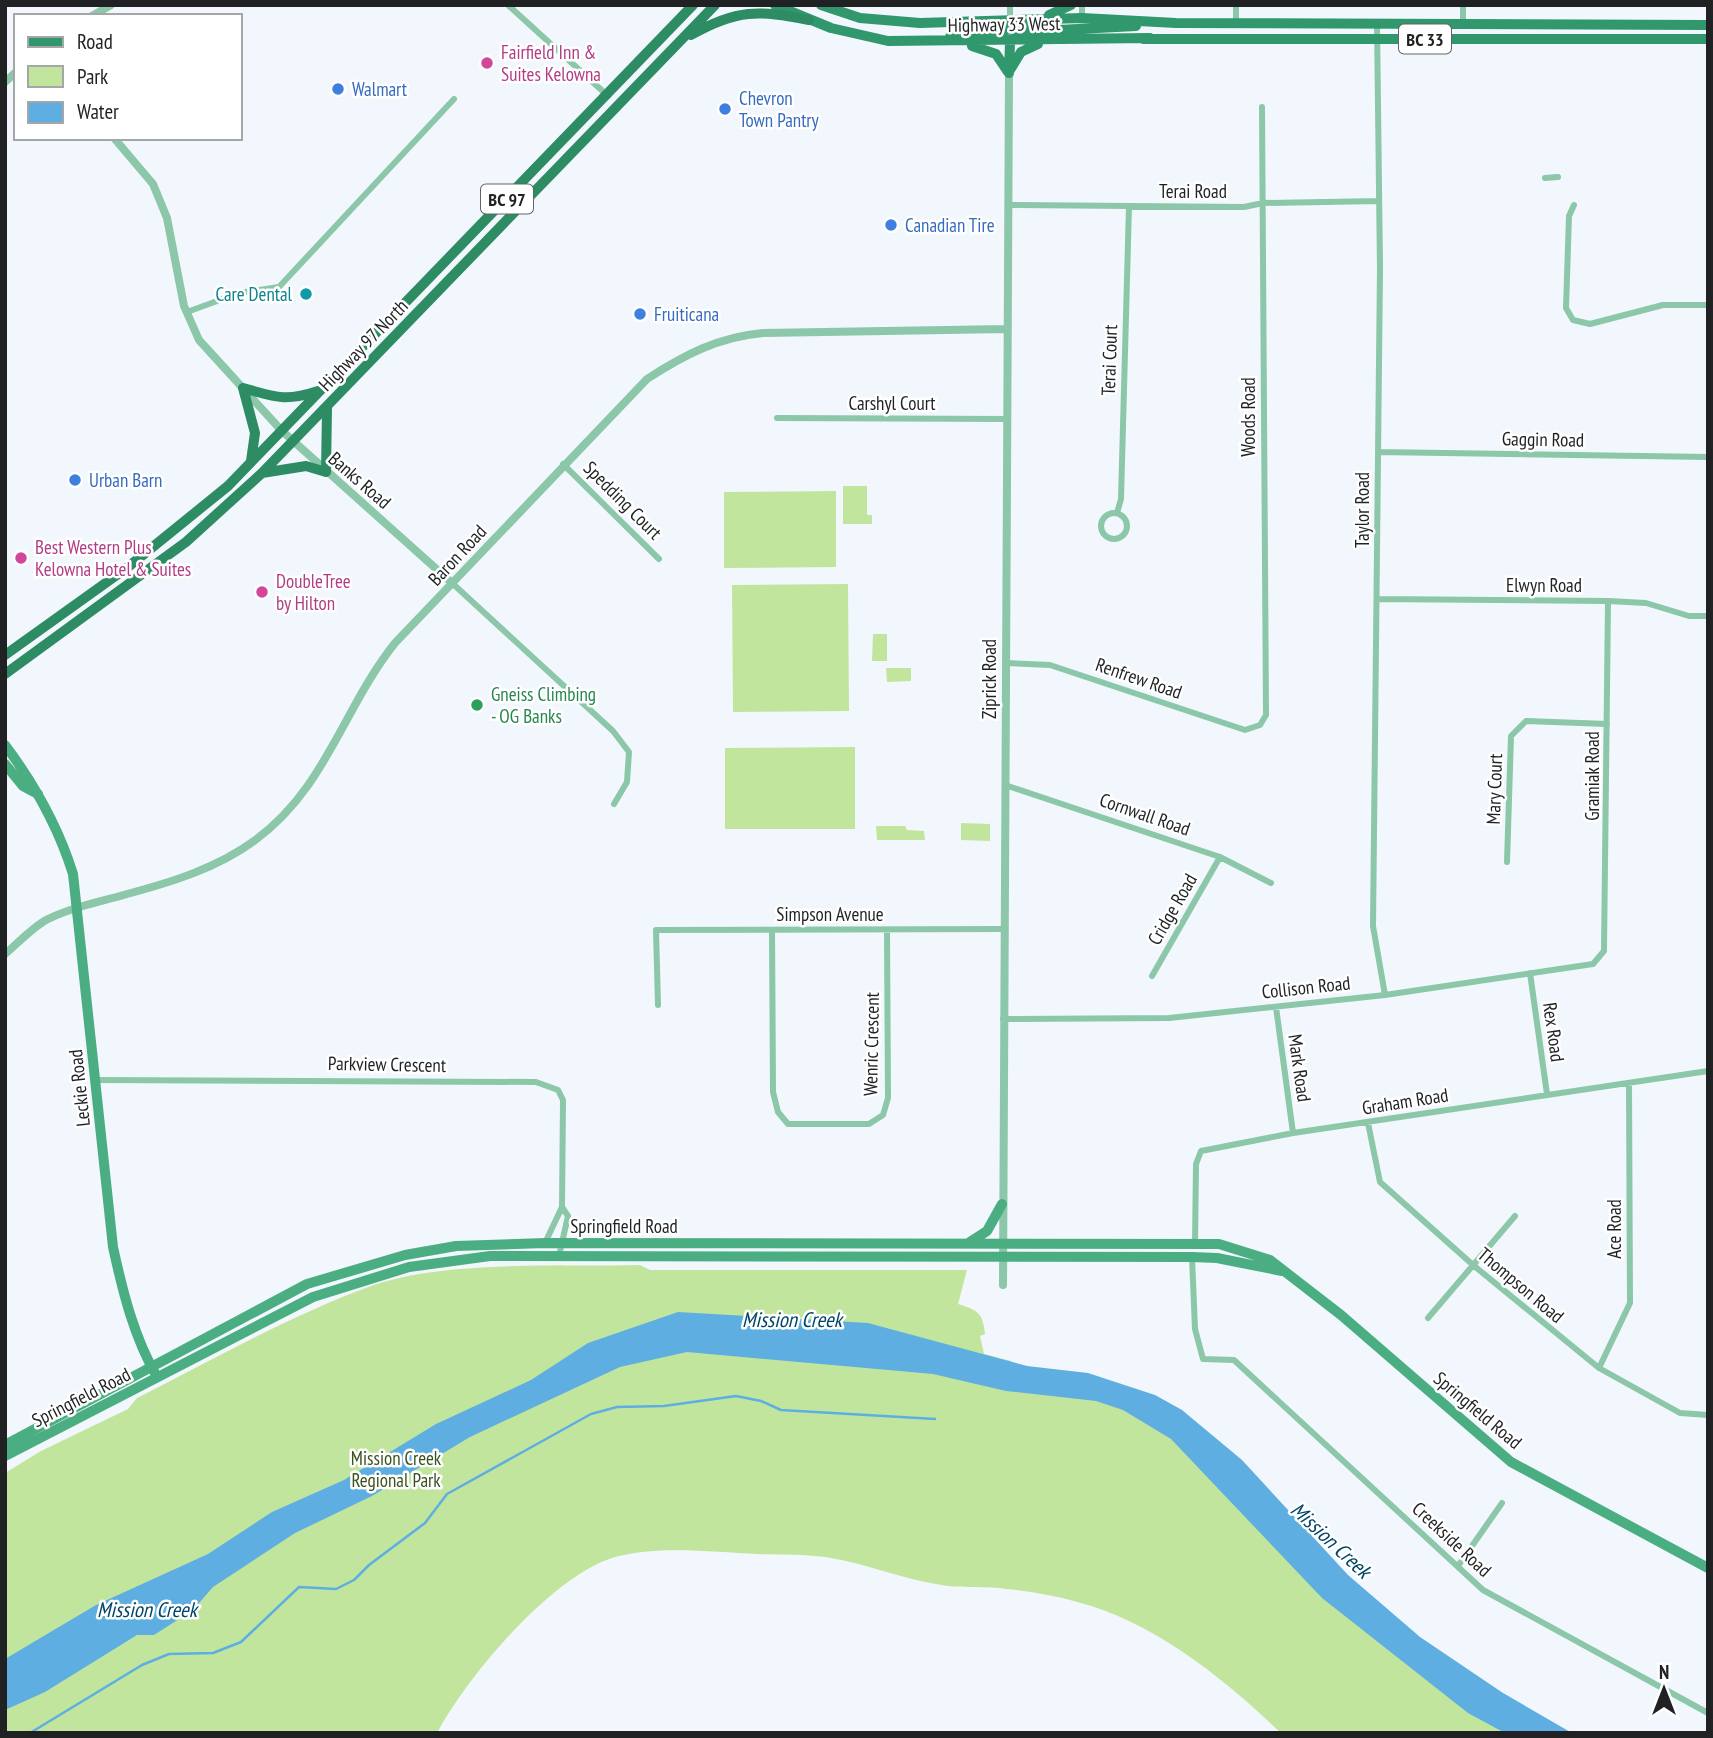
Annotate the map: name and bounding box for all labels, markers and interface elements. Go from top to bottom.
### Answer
street label: Highway 33 West [947,11,1061,37]
legend [14,14,242,140]
road number: BC 33 [1399,24,1451,54]
text: Road [77,28,113,55]
place label: Fairfield Inn & Suites Kelowna [501,40,601,86]
marker: Fairfield Inn & Suites Kelowna [479,55,495,71]
text: Park [77,63,108,90]
place label: Walmart [352,77,408,101]
marker: Walmart [330,81,346,97]
place label: Chevron Town Pantry [739,86,820,132]
text: Water [77,98,119,125]
marker: Chevron Town Pantry [717,101,733,117]
street label: Terai Road [1159,179,1227,203]
road number: BC 97 [481,184,533,214]
place label: Canadian Tire [905,213,995,237]
marker: Canadian Tire [883,217,899,233]
place label: Care Dental [215,282,293,306]
marker: Care Dental [298,286,314,302]
street label: Highway 97 North [313,294,413,396]
place label: Fruiticana [654,302,719,326]
marker: Fruiticana [632,306,648,322]
street label: Terai Court [1096,323,1122,396]
street label: Woods Road [1236,377,1260,457]
street label: Carshyl Court [848,391,936,415]
street label: Gaggin Road [1502,426,1584,452]
street label: Banks Road [324,446,396,514]
street label: Spedding Court [579,456,668,545]
place label: Urban Barn [89,468,162,492]
marker: Urban Barn [67,472,83,488]
street label: Taylor Road [1350,472,1374,548]
street label: Baron Road [423,519,491,591]
place label: Best Western Plus Kelowna Hotel & Suites [35,535,191,581]
marker: Best Western Plus Kelowna Hotel & Suites [13,550,29,566]
place label: DoubleTree by Hilton [276,569,351,615]
street label: Elwyn Road [1506,573,1582,597]
marker: DoubleTree by Hilton [254,584,270,600]
street label: Ziprick Road [977,639,1001,719]
street label: Renfrew Road [1093,652,1185,704]
place label: Gneiss Climbing - OG Banks [491,682,596,728]
marker: Gneiss Climbing - OG Banks [469,697,485,713]
street label: Gramiak Road [1580,731,1604,821]
street label: Mary Court [1481,752,1507,825]
street label: Cornwall Road [1097,787,1193,841]
street label: Cridge Road [1142,869,1202,949]
street label: Simpson Avenue [776,902,884,926]
street label: Collison Road [1261,970,1351,1004]
street label: Wenric Crescent [858,991,884,1096]
street label: Rex Road [1538,1001,1570,1063]
street label: Mark Road [1283,1033,1317,1103]
street label: Leckie Road [63,1048,95,1128]
street label: Parkview Crescent [328,1051,447,1077]
street label: Graham Road [1360,1082,1450,1120]
street label: Ace Road [1602,1199,1626,1259]
street label: Springfield Road [570,1214,678,1238]
street label: Thompson Road [1473,1242,1569,1328]
water label: Mission Creek [742,1306,845,1333]
street label: Springfield Road [28,1362,134,1432]
street label: Springfield Road [1429,1366,1527,1454]
park label: Mission Creek Regional Park [351,1446,442,1492]
water label: Mission Creek [1285,1496,1379,1586]
street label: Creekside Road [1407,1496,1497,1582]
water label: Mission Creek [97,1596,200,1623]
north arrow [1629,1654,1699,1724]
text: N [1659,1660,1669,1684]

